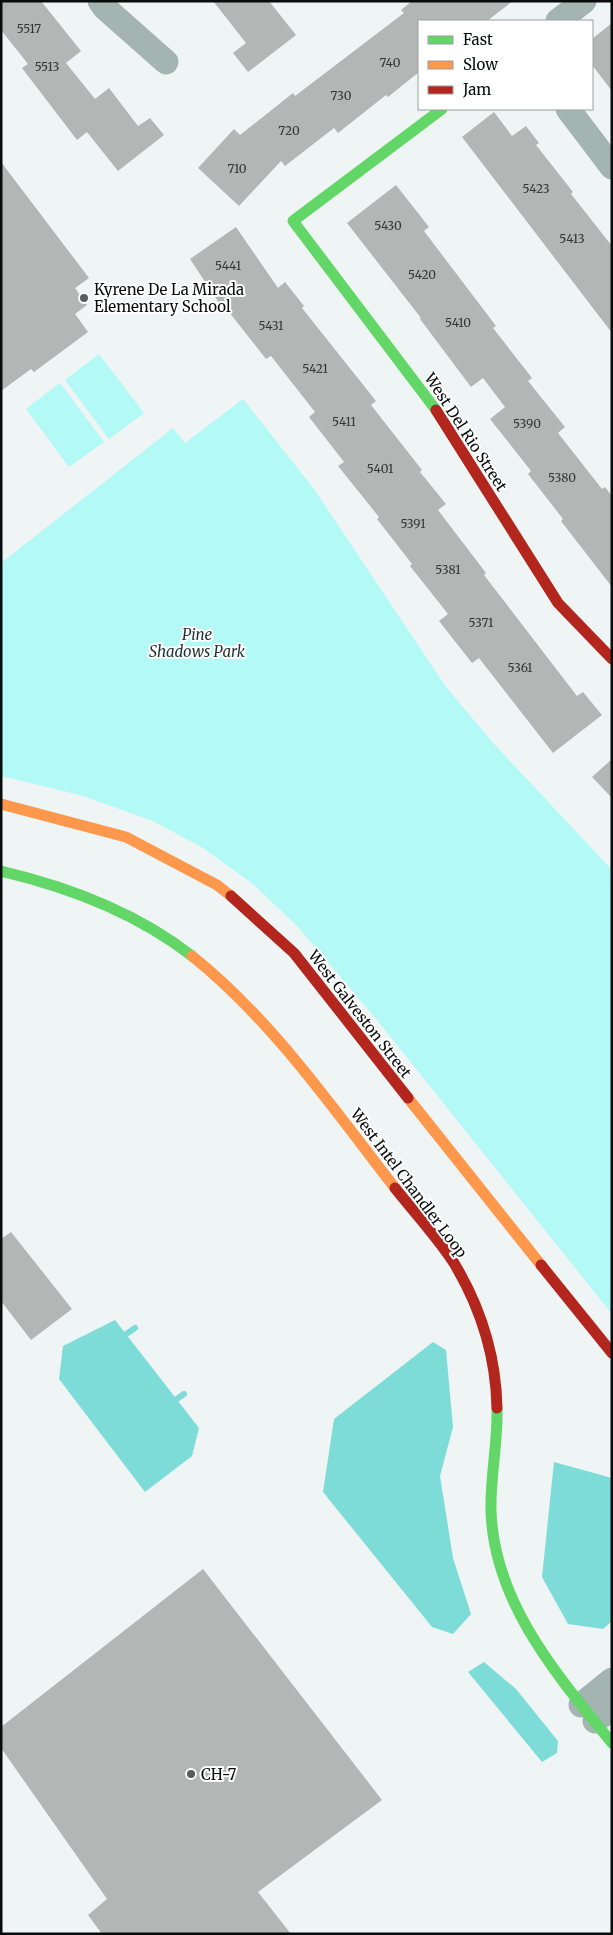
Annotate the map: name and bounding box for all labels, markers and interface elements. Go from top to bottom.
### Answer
legend [418,20,593,110]
house number: 5517 [17,21,41,36]
text: Fast [463,30,493,49]
house number: 740 [380,55,401,70]
text: Slow [463,55,498,74]
house number: 5513 [35,59,59,74]
text: Jam [462,80,491,99]
house number: 730 [330,88,352,103]
house number: 720 [278,123,300,138]
house number: 710 [227,161,247,176]
house number: 5423 [522,181,550,196]
house number: 5430 [374,218,402,233]
house number: 5413 [559,231,585,246]
house number: 5441 [215,258,242,273]
house number: 5420 [408,267,436,282]
place label: Kyrene De La Mirada Elementary School [94,280,244,316]
marker: Kyrene De La Mirada Elementary School [78,292,90,304]
house number: 5410 [445,315,471,330]
house number: 5431 [259,318,284,333]
house number: 5421 [302,361,328,376]
street label: West Del Rio Street [420,369,511,495]
house number: 5411 [332,414,356,429]
house number: 5390 [513,416,541,431]
house number: 5401 [367,461,394,476]
house number: 5380 [548,470,576,485]
house number: 5391 [400,516,426,531]
house number: 5381 [435,562,461,577]
house number: 5371 [469,615,494,630]
park label: Pine Shadows Park [149,625,246,661]
house number: 5361 [507,660,533,675]
street label: West Galveston Street [304,946,416,1082]
street label: West Intel Chandler Loop [346,1104,471,1261]
place label: CH-7 [201,1765,237,1784]
marker: CH-7 [185,1768,197,1780]

